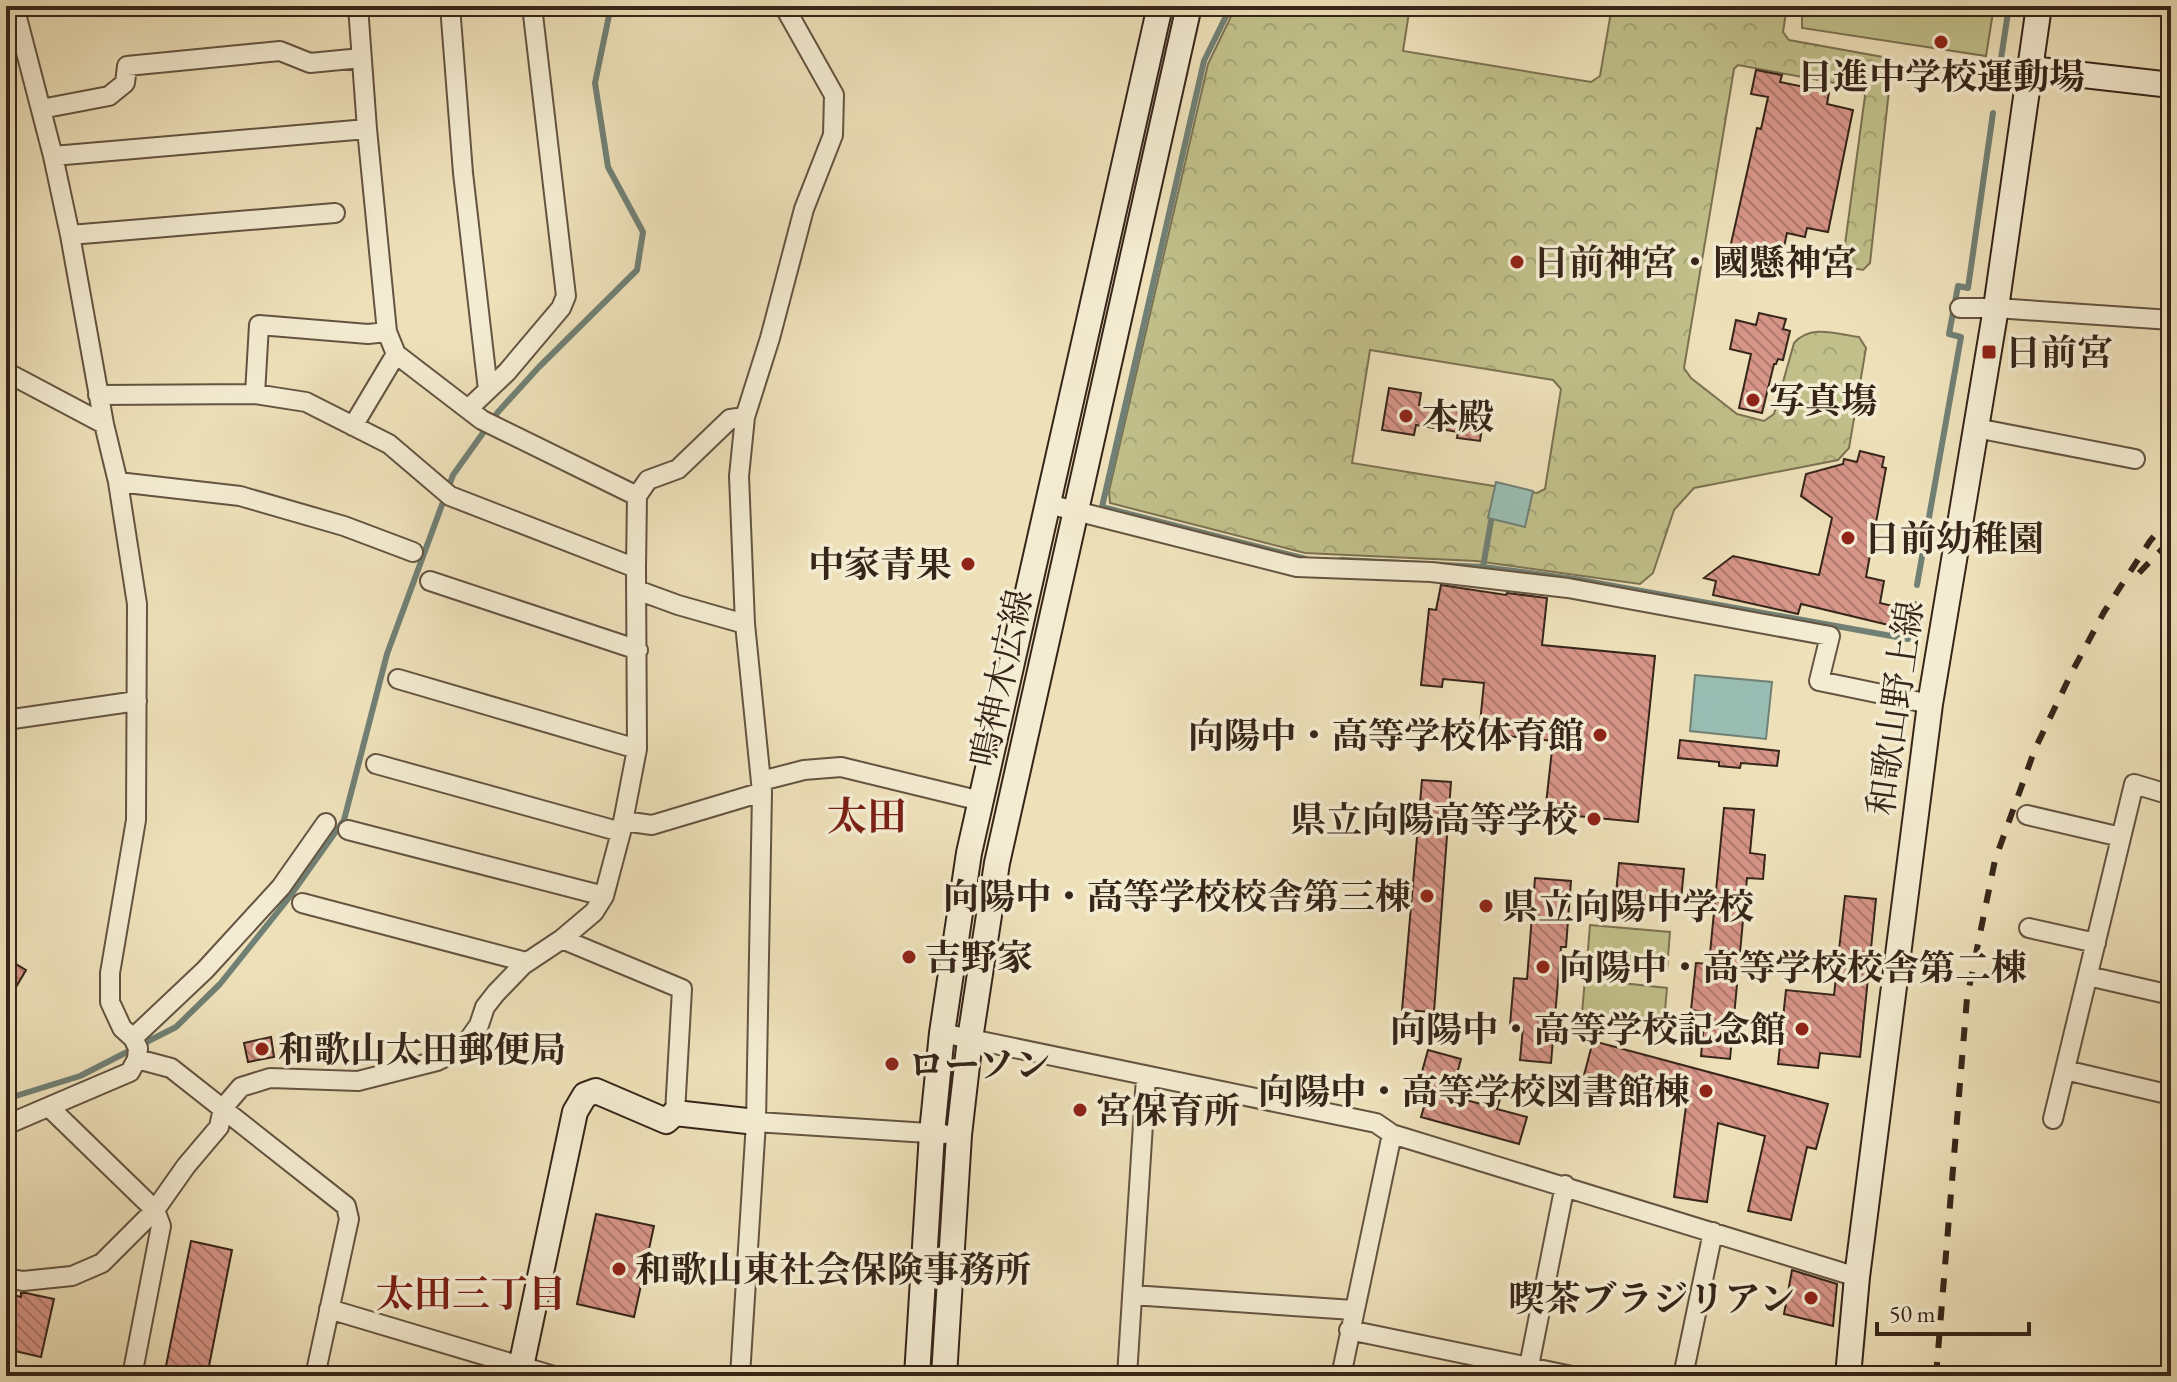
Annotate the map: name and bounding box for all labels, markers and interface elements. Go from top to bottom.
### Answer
marker: 日進中学校運動場 [1932,33,1950,51]
place label: 日進中学校運動場 [1797,53,2085,100]
place label: 日前神宮・國懸神宮 [1533,239,1857,286]
marker: 日前神宮・國懸神宮 [1508,253,1526,271]
place label: 日前宮 [2005,329,2113,376]
marker: 日前宮 [1980,343,1998,361]
place label: 写真塲 [1769,377,1877,424]
marker: 写真塲 [1744,391,1762,409]
place label: 本殿 [1422,393,1494,440]
marker: 本殿 [1397,407,1415,425]
place label: 日前幼稚園 [1864,515,2044,562]
marker: 日前幼稚園 [1839,529,1857,547]
place label: 中家青果 [808,541,952,588]
marker: 中家青果 [959,555,977,573]
street label: 鳴神木広線 [959,585,1043,771]
street label: 和歌山野上線 [1857,598,1933,818]
place label: 向陽中・高等学校体育館 [1188,712,1584,759]
marker: 向陽中・高等学校体育館 [1591,726,1609,744]
district label: 太田 [827,790,907,842]
place label: 県立向陽高等学校 [1290,796,1578,843]
marker: 県立向陽高等学校 [1585,810,1603,828]
place label: 向陽中・高等学校校舎第三棟 [943,873,1411,920]
place label: 県立向陽中学校 [1502,883,1754,930]
marker: 向陽中・高等学校校舎第三棟 [1418,887,1436,905]
marker: 県立向陽中学校 [1477,897,1495,915]
place label: 吉野家 [925,934,1033,981]
place label: 向陽中・高等学校校舎第二棟 [1559,944,2027,991]
marker: 吉野家 [900,948,918,966]
marker: 向陽中・高等学校校舎第二棟 [1534,958,1552,976]
place label: 向陽中・高等学校記念館 [1390,1006,1786,1053]
marker: 向陽中・高等学校記念館 [1793,1020,1811,1038]
place label: 和歌山太田郵便局 [278,1026,566,1073]
marker: 和歌山太田郵便局 [253,1040,271,1058]
place label: ローソン [908,1041,1051,1088]
marker: ローソン [883,1055,901,1073]
place label: 向陽中・高等学校図書館棟 [1258,1068,1690,1115]
marker: 向陽中・高等学校図書館棟 [1697,1082,1715,1100]
place label: 宮保育所 [1096,1087,1240,1134]
marker: 宮保育所 [1071,1101,1089,1119]
place label: 和歌山東社会保険事務所 [635,1246,1031,1293]
marker: 和歌山東社会保険事務所 [610,1260,628,1278]
district label: 太田三丁目 [376,1269,566,1318]
place label: 喫茶ブラジリアン [1508,1275,1795,1322]
scale bar [1877,1286,2029,1336]
marker: 喫茶ブラジリアン [1802,1289,1820,1307]
text: 50 m [1889,1298,1936,1329]

